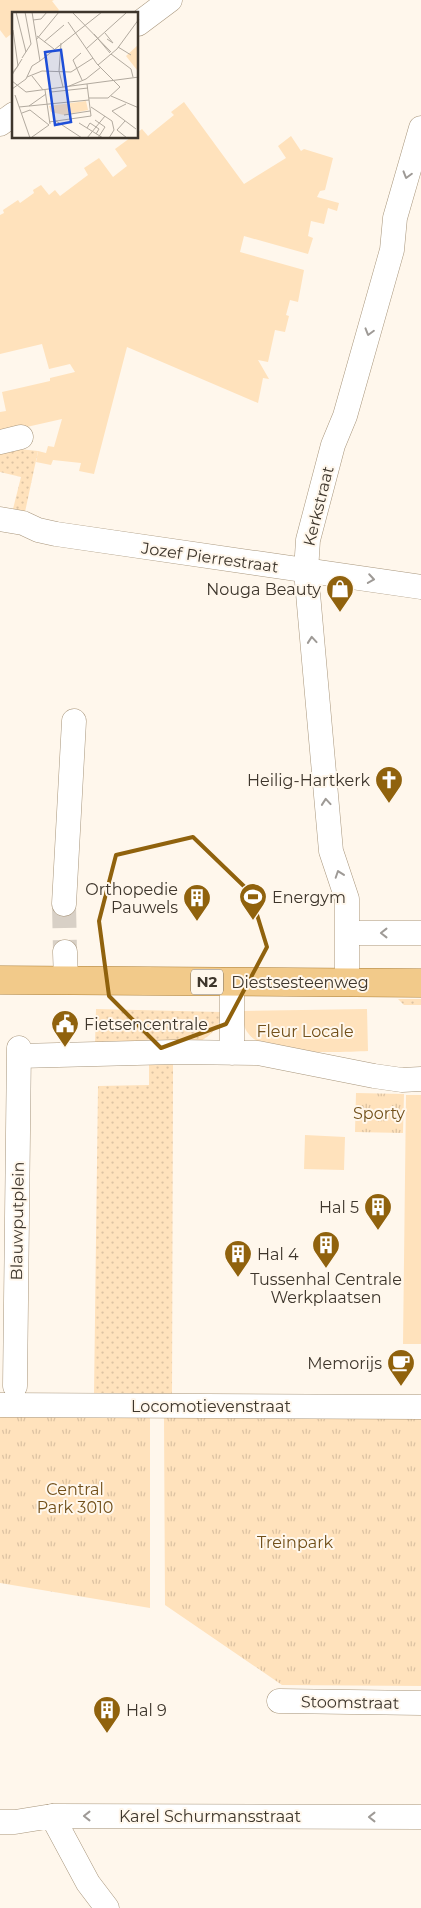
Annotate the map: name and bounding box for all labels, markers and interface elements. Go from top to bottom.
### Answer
inset map [12,12,139,139]
one-way arrow [403,170,413,179]
one-way arrow [364,328,375,337]
street label: Kerkstraat [299,464,338,548]
street label: Jozef Pierrestraat [139,538,280,577]
shop icon: Nouga Beauty [325,574,355,613]
one-way arrow [367,574,376,584]
place label: Nouga Beauty [206,580,321,599]
one-way arrow [306,636,317,644]
church icon: Heilig-Hartkerk [374,765,404,804]
place label: Heilig-Hartkerk [247,771,370,790]
one-way arrow [321,798,332,806]
one-way arrow [335,871,345,879]
place label: Orthopedie Pauwels [85,880,178,917]
sports icon: Energym [238,882,268,921]
building icon: Orthopedie Pauwels [182,883,212,922]
place label: Energym [272,888,346,907]
one-way arrow [380,928,388,938]
road number: N2 [191,970,223,994]
street label: Diestsesteenweg [231,973,369,992]
public building icon: Fietsencentrale [50,1009,80,1048]
place label: Fietsencentrale [84,1015,208,1034]
park label: Fleur Locale [256,1022,354,1041]
park label: Sporty [353,1104,405,1123]
street label: Blauwputplein [7,1162,28,1281]
building icon: Hal 5 [363,1192,393,1231]
place label: Hal 5 [319,1198,359,1217]
building icon: Tussenhal Centrale Werkplaatsen [311,1230,341,1269]
building icon: Hal 4 [223,1239,253,1278]
place label: Hal 4 [257,1245,299,1264]
place label: Tussenhal Centrale Werkplaatsen [250,1270,402,1307]
cafe icon: Memorijs [386,1348,416,1387]
place label: Memorijs [307,1354,382,1373]
street label: Locomotievenstraat [131,1397,291,1416]
park label: Central Park 3010 [37,1480,113,1517]
park label: Treinpark [257,1533,333,1552]
street label: Stoomstraat [301,1692,400,1713]
building icon: Hal 9 [92,1695,122,1734]
place label: Hal 9 [126,1701,167,1720]
street label: Karel Schurmansstraat [119,1807,302,1826]
one-way arrow [83,1811,91,1821]
one-way arrow [368,1812,376,1822]

